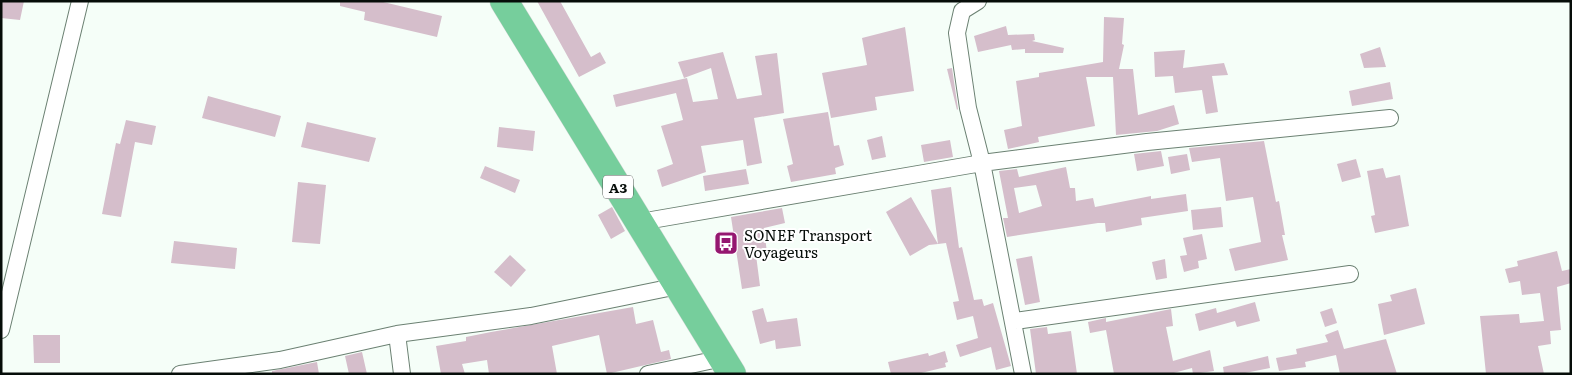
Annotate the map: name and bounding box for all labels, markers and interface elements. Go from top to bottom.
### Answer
road number: A3 [603,176,633,198]
place label: SONEF Transport Voyageurs [744,223,872,263]
bus stop icon: SONEF Transport Voyageurs [713,230,739,256]

